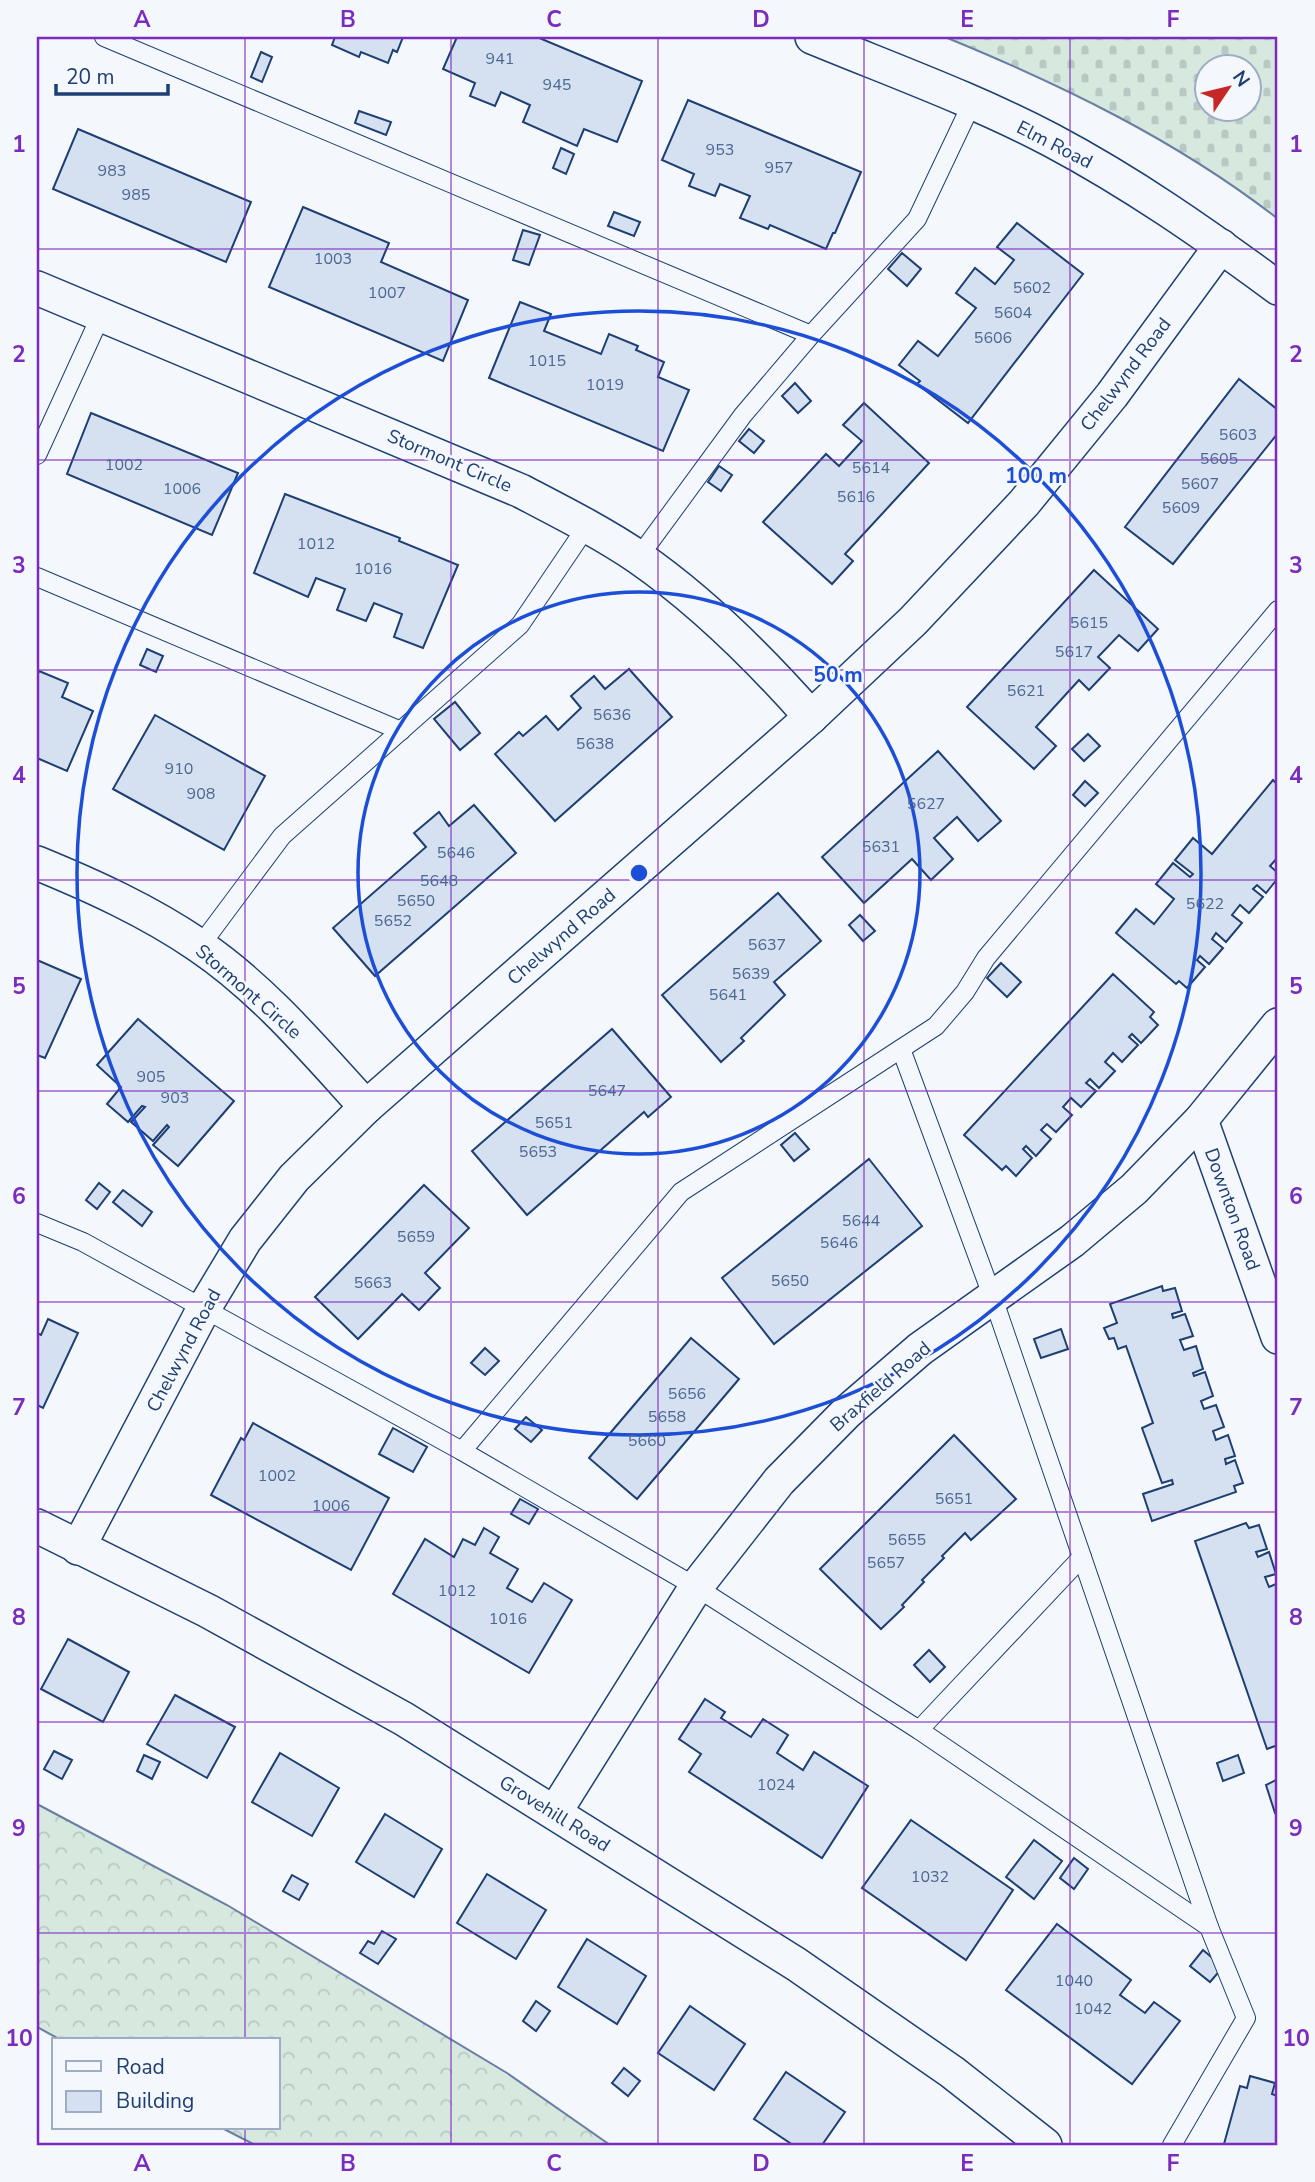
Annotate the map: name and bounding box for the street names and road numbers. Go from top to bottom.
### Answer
street label: Elm Road [1012,115,1097,175]
street label: Chelwynd Road [1074,312,1177,437]
street label: Stormont Circle [383,423,516,499]
street label: Chelwynd Road [502,882,622,991]
street label: Stormont Circle [190,938,307,1045]
street label: Downton Road [1198,1145,1266,1274]
street label: Chelwynd Road [140,1284,227,1417]
street label: Braxfield Road [825,1336,937,1438]
street label: Grovehill Road [494,1769,615,1858]

